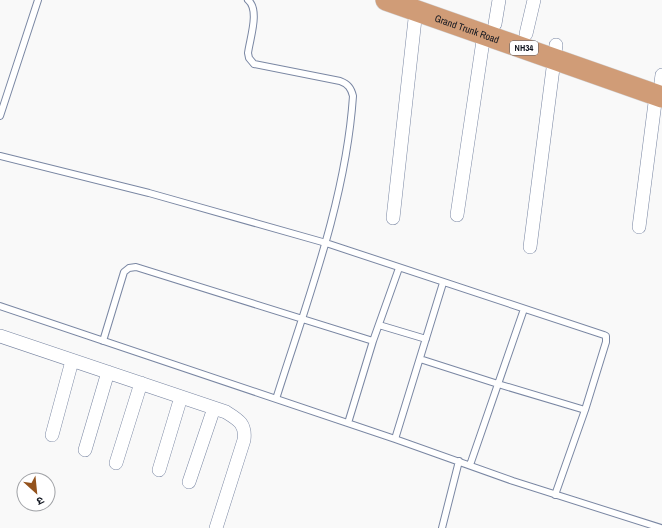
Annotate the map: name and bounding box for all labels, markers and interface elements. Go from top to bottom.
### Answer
street label: Grand Trunk Road [433,12,501,46]
road number: NH34 [510,41,538,55]
north arrow [16,472,56,512]
text: उ [34,493,47,509]

